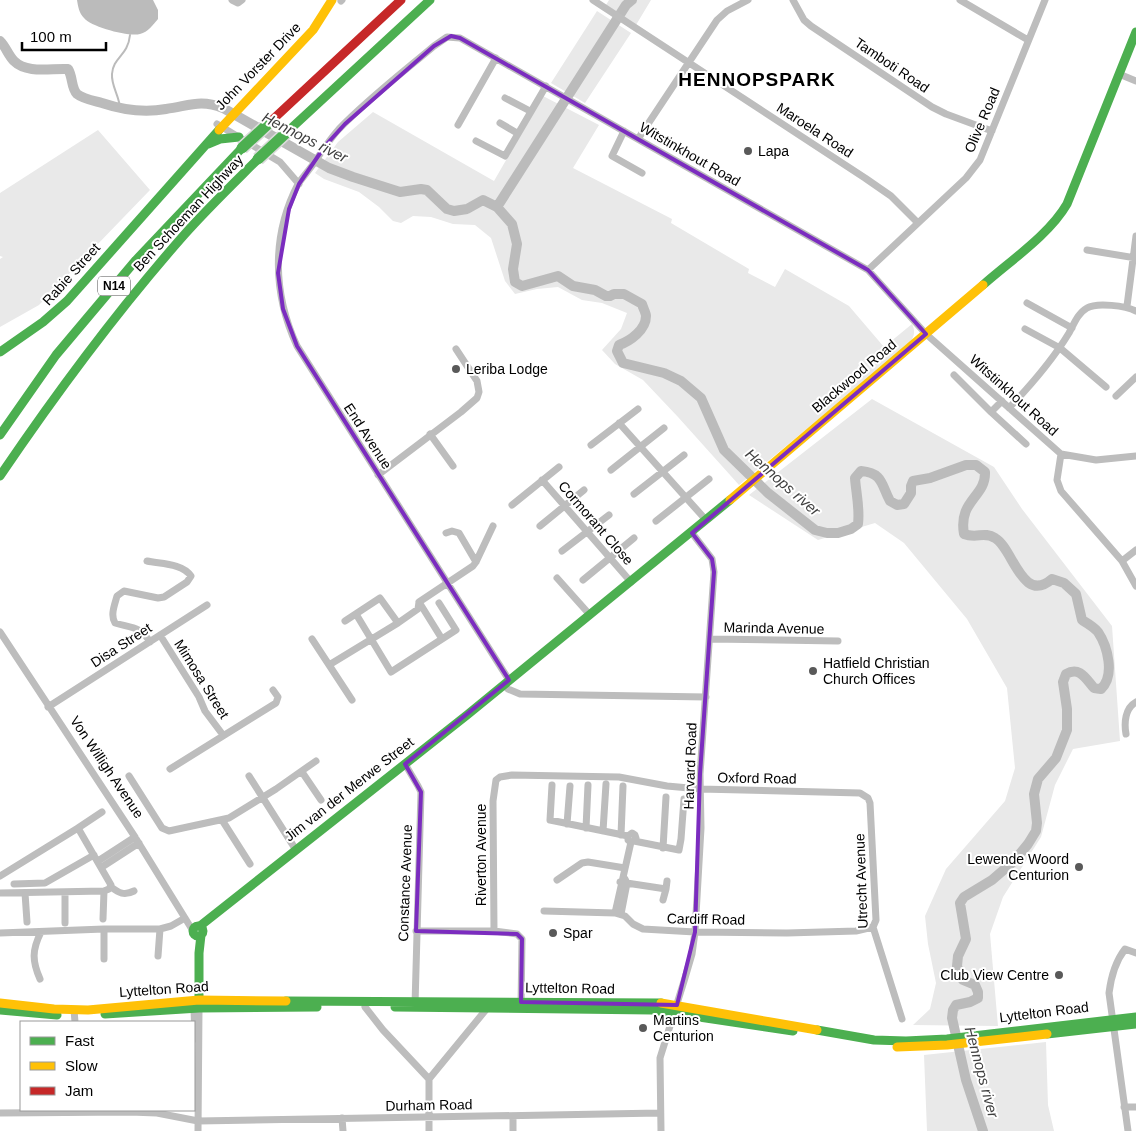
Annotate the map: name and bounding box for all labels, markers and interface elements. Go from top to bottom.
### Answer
street label: John Vorster Drive [212,19,304,113]
scale bar [22,20,106,52]
text: 100 m [30,28,72,45]
street label: Tamboti Road [852,34,932,96]
district label: HENNOPSPARK [678,69,836,90]
street label: Olive Road [961,85,1003,155]
street label: Maroela Road [774,99,856,161]
water label: Hennops river [260,108,351,166]
street label: Witstinkhout Road [637,119,743,189]
place label: Lapa [758,143,789,159]
marker: Lapa [742,145,754,157]
street label: Ben Schoeman Highway [130,151,246,275]
street label: Rabie Street [39,240,103,308]
road number: N14 [98,276,130,296]
street label: Blackwood Road [809,336,899,416]
street label: Witstinkhout Road [966,351,1062,439]
place label: Leriba Lodge [466,361,548,377]
marker: Leriba Lodge [450,363,462,375]
street label: End Avenue [341,400,395,472]
water label: Hennops river [742,445,825,520]
street label: Cormorant Close [555,478,637,568]
street label: Disa Street [88,619,154,671]
street label: Marinda Avenue [723,619,825,637]
street label: Mimosa Street [171,636,233,722]
place label: Hatfield Christian Church Offices [823,655,930,687]
marker: Hatfield Christian Church Offices [807,665,819,677]
street label: Von Willigh Avenue [67,713,147,821]
street label: Harvard Road [680,722,700,810]
street label: Jim van der Merwe Street [281,734,417,844]
street label: Oxford Road [717,769,797,787]
street label: Riverton Avenue [473,804,489,906]
street label: Constance Avenue [395,824,415,942]
street label: Utrecht Avenue [851,833,871,929]
place label: Lewende Woord Centurion [967,851,1069,883]
marker: Lewende Woord Centurion [1073,861,1085,873]
street label: Cardiff Road [667,910,745,928]
place label: Spar [563,925,593,941]
marker: Spar [547,927,559,939]
place label: Club View Centre [940,967,1049,983]
marker: Club View Centre [1053,969,1065,981]
street label: Lyttelton Road [119,978,209,1000]
street label: Lyttelton Road [525,979,615,997]
street label: Lyttelton Road [998,999,1090,1025]
place label: Martins Centurion [653,1012,714,1044]
legend [20,1021,195,1111]
marker: Martins Centurion [637,1022,649,1034]
water label: Hennops river [962,1025,1003,1120]
text: Fast [65,1032,95,1049]
text: Slow [65,1057,98,1074]
text: Jam [65,1082,93,1099]
street label: Durham Road [385,1096,473,1114]

